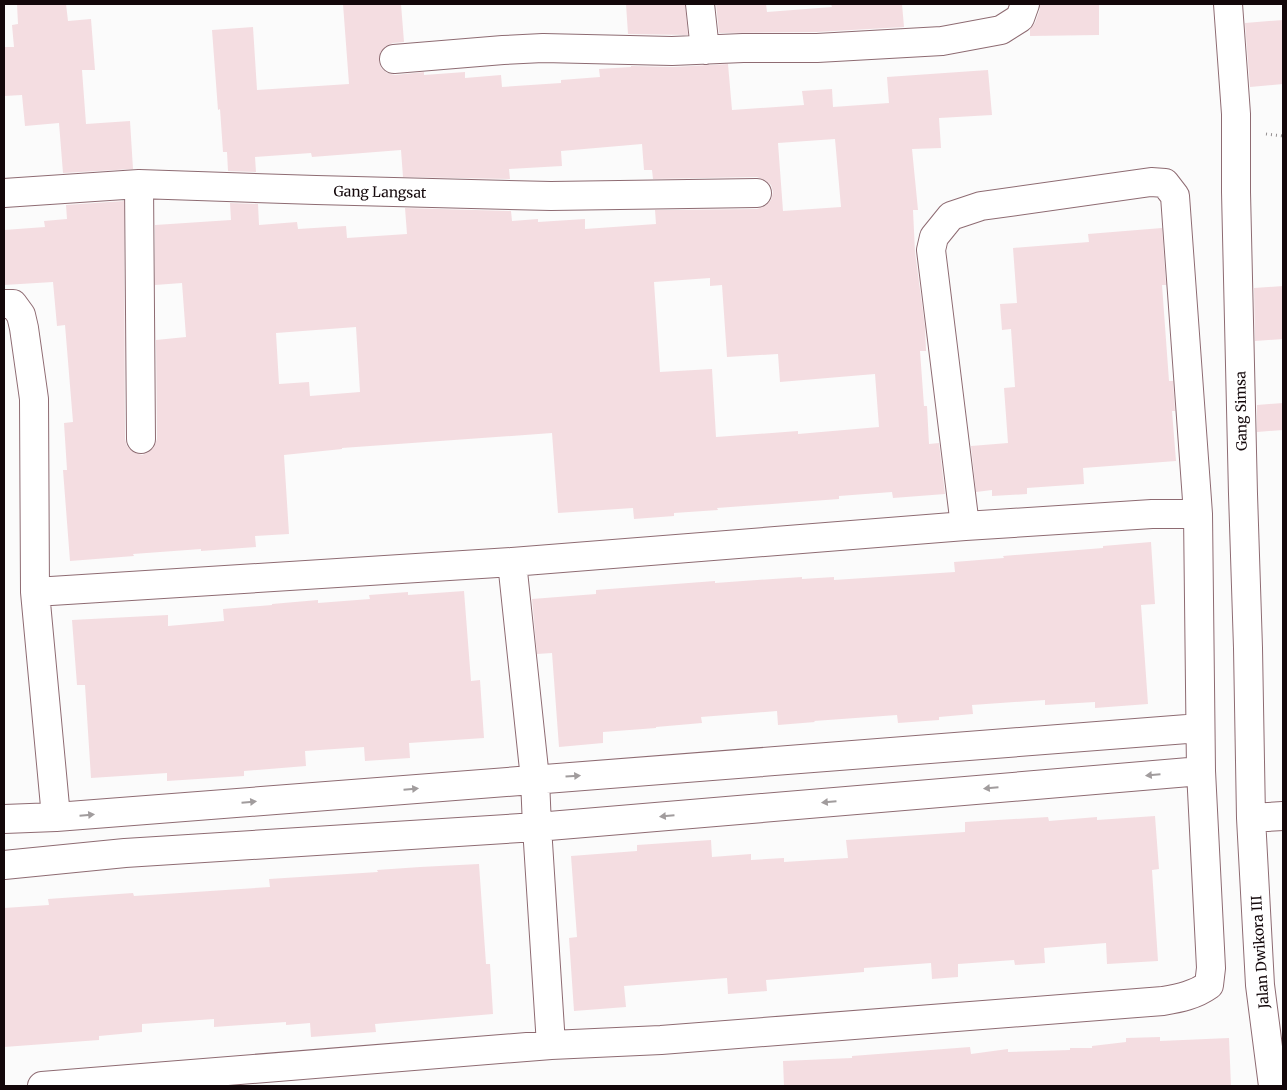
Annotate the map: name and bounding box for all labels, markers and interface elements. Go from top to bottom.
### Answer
street label: Gang Langsat [334,182,427,202]
street label: Gang Simsa [1231,371,1251,451]
one-way arrow [1144,771,1160,779]
one-way arrow [566,772,582,780]
one-way arrow [404,785,420,793]
one-way arrow [982,785,998,793]
one-way arrow [242,798,258,806]
one-way arrow [821,798,837,806]
one-way arrow [80,810,96,818]
one-way arrow [659,812,675,820]
street label: Jalan Dwikora III [1247,895,1273,1010]

